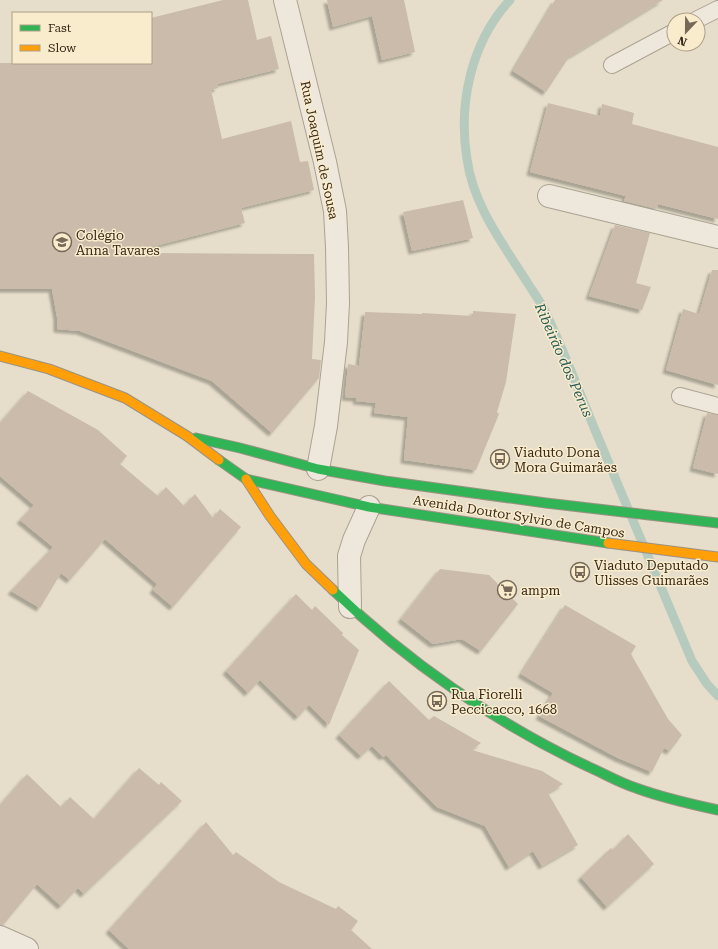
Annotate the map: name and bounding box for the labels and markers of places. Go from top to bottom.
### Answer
place label: Colégio Anna Tavares [76,228,160,258]
school or university icon: Colégio Anna Tavares [51,231,73,253]
place label: Viaduto Dona Mora Guimarães [514,445,617,475]
bus stop icon: Viaduto Dona Mora Guimarães [489,448,511,470]
place label: Viaduto Deputado Ulisses Guimarães [594,558,709,588]
bus stop icon: Viaduto Deputado Ulisses Guimarães [569,561,591,583]
supermarket icon: ampm [496,579,518,601]
place label: ampm [521,583,560,598]
place label: Rua Fiorelli Peccicacco, 1668 [451,687,557,717]
bus stop icon: Rua Fiorelli Peccicacco, 1668 [426,690,448,712]

